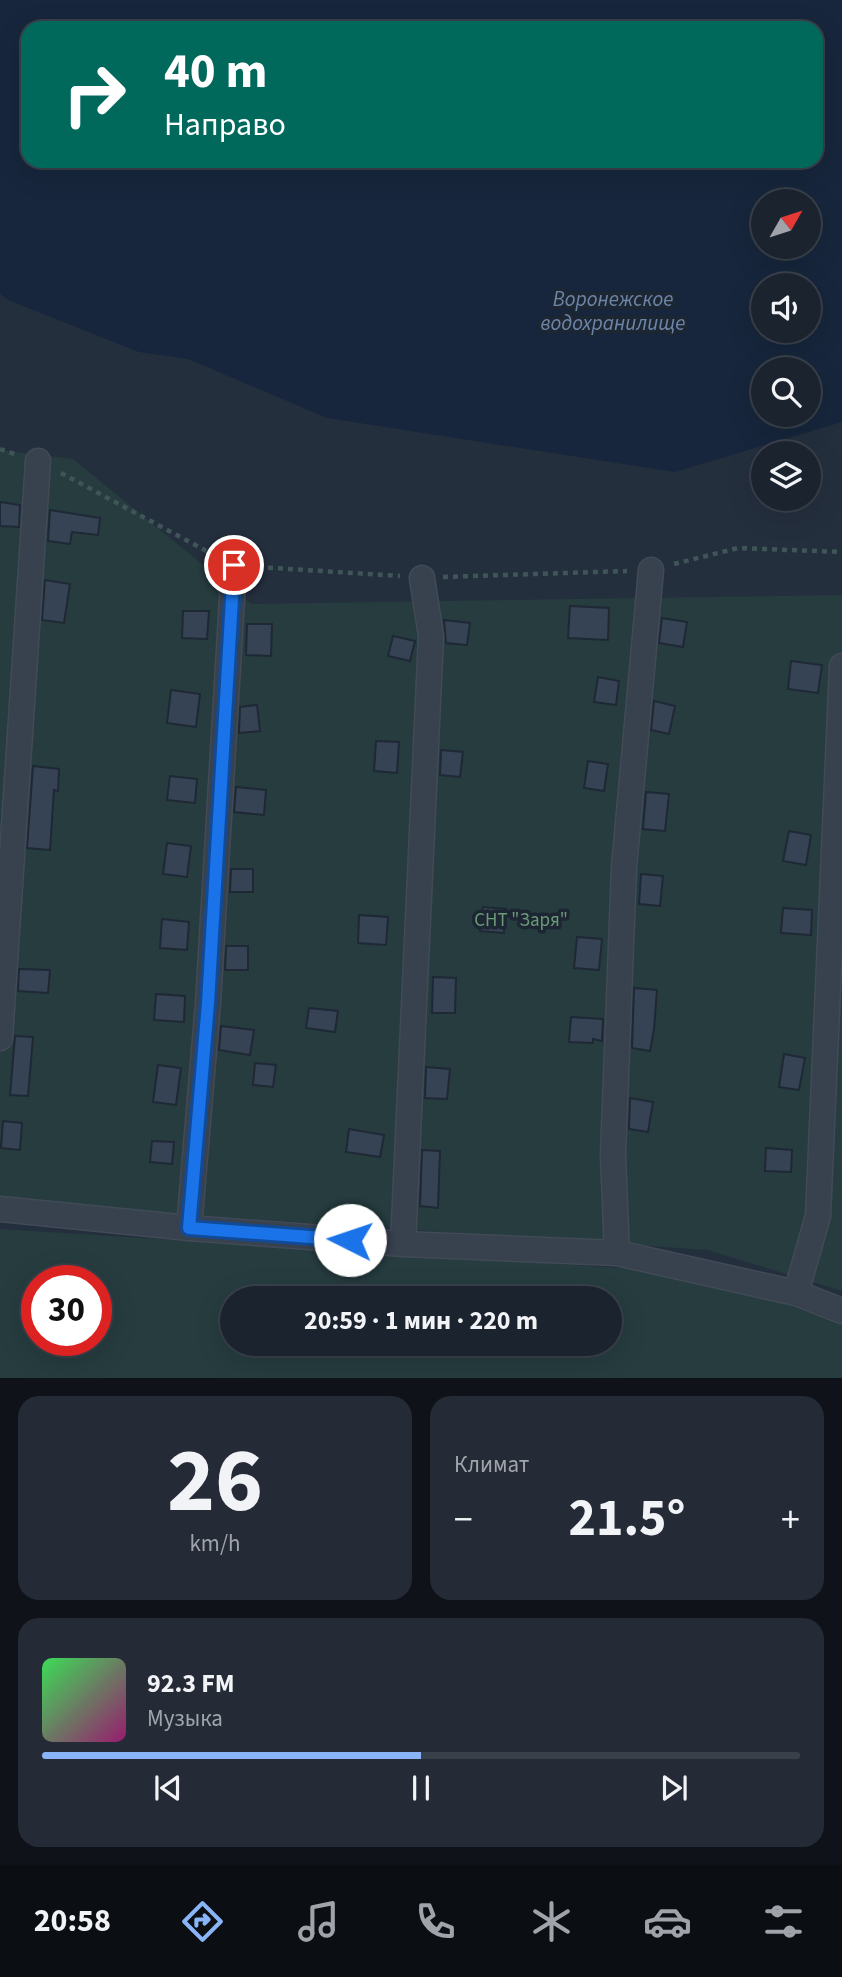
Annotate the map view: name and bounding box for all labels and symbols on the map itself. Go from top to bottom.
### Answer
north arrow [751,189,821,259]
water label: Воронежское водохранилище [541,284,685,338]
pin [204,535,264,595]
park label: СНТ "Заря" [474,907,568,934]
position arrow [313,1203,387,1277]
speed limit sign: 30 [21,1265,112,1356]

